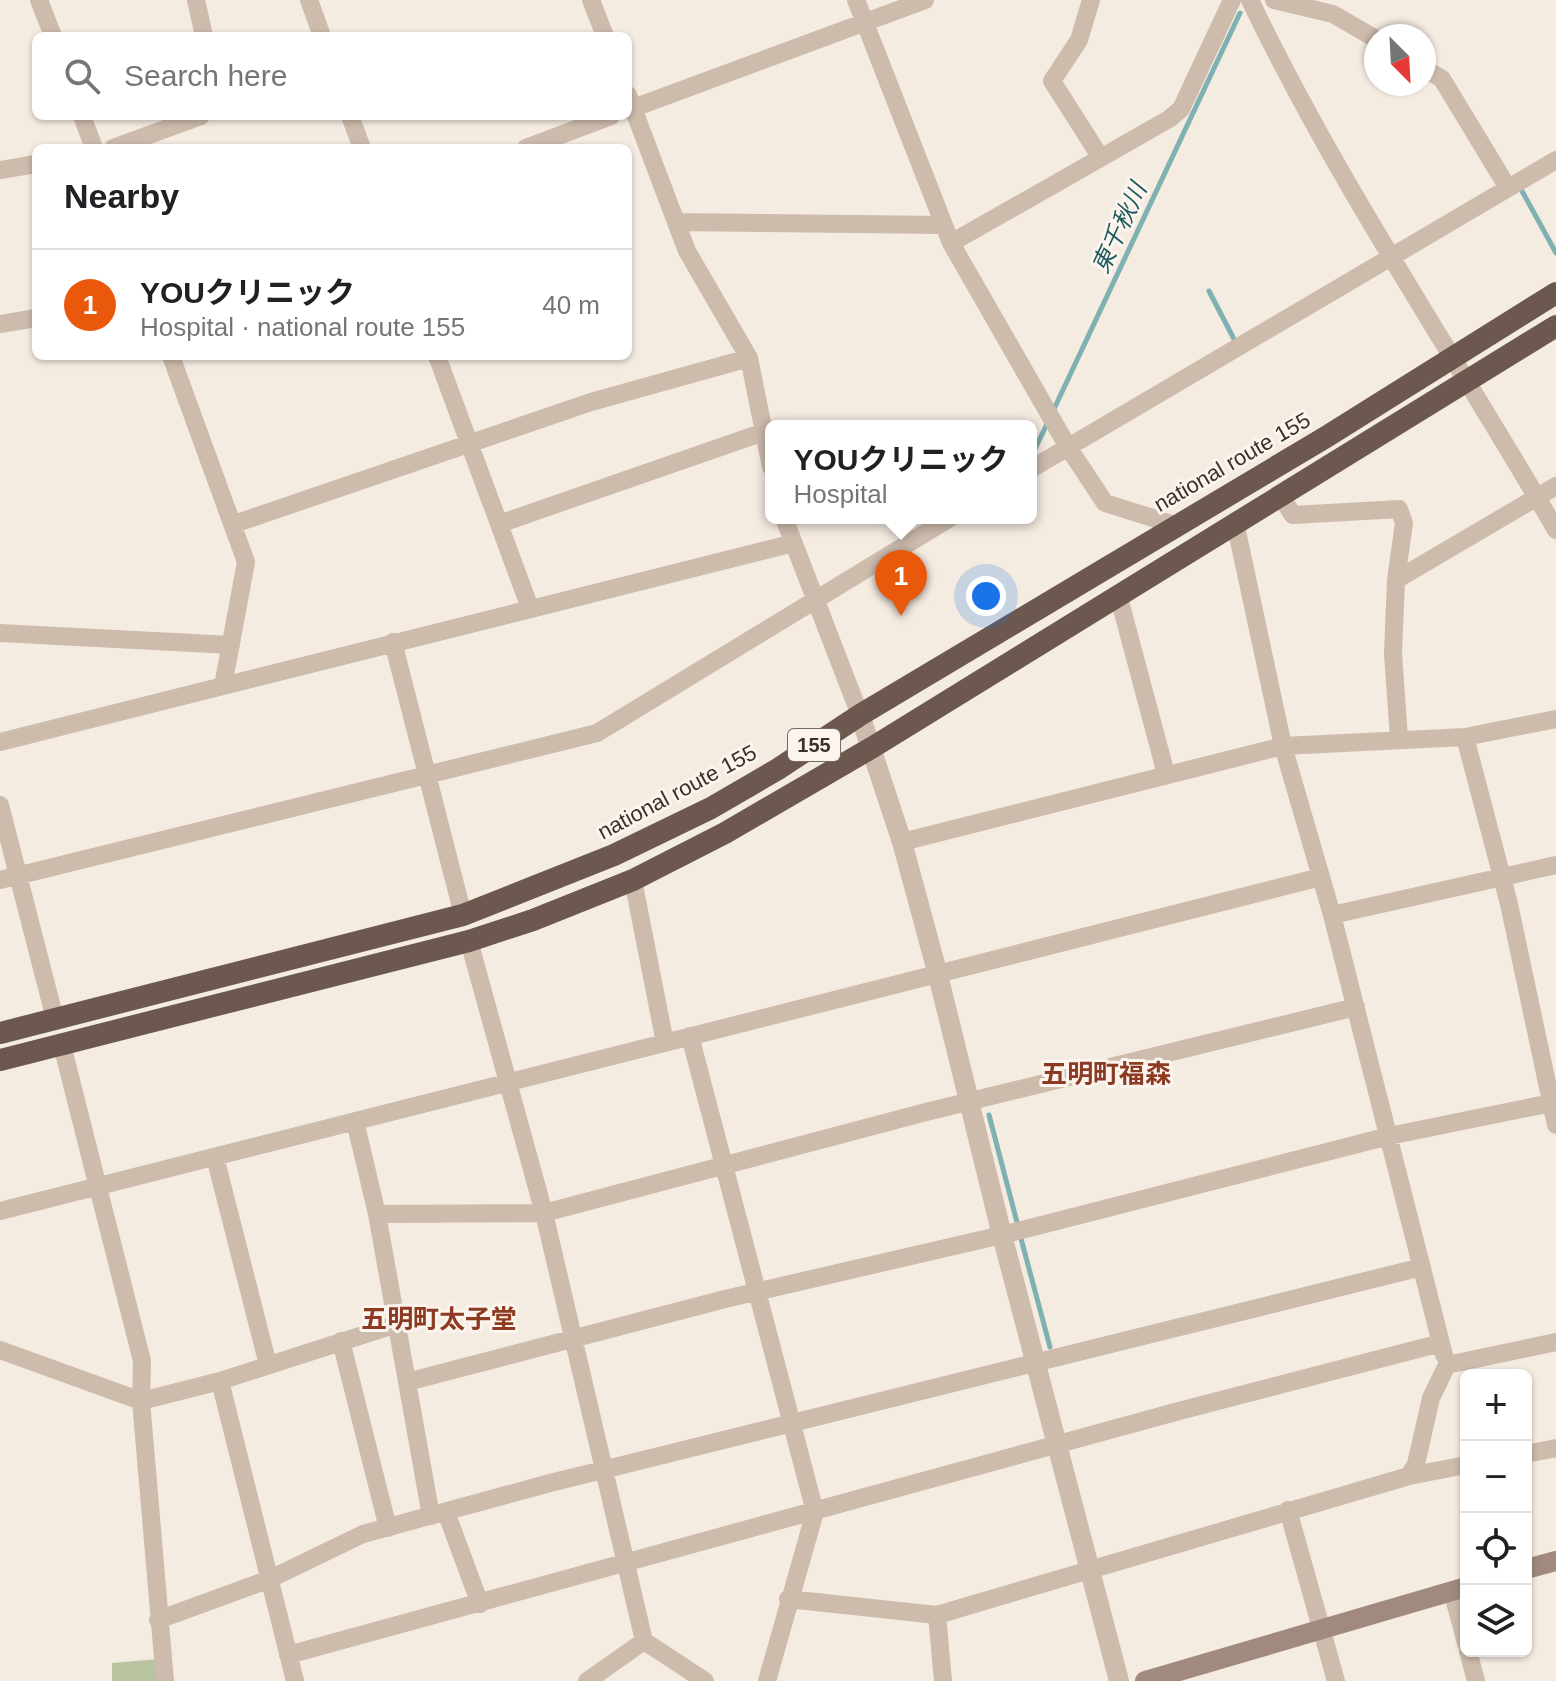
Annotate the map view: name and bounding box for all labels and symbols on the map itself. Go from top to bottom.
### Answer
north arrow [1364,24,1436,96]
water label: 東千秋川 [1086,176,1153,277]
street label: national route 155 [1149,407,1315,517]
pin: 1 [875,550,927,616]
your location [966,576,1006,616]
road number: 155 [788,729,840,761]
street label: national route 155 [593,740,761,844]
district label: 五明町福森 [1041,1059,1171,1089]
district label: 五明町太子堂 [361,1304,517,1334]

